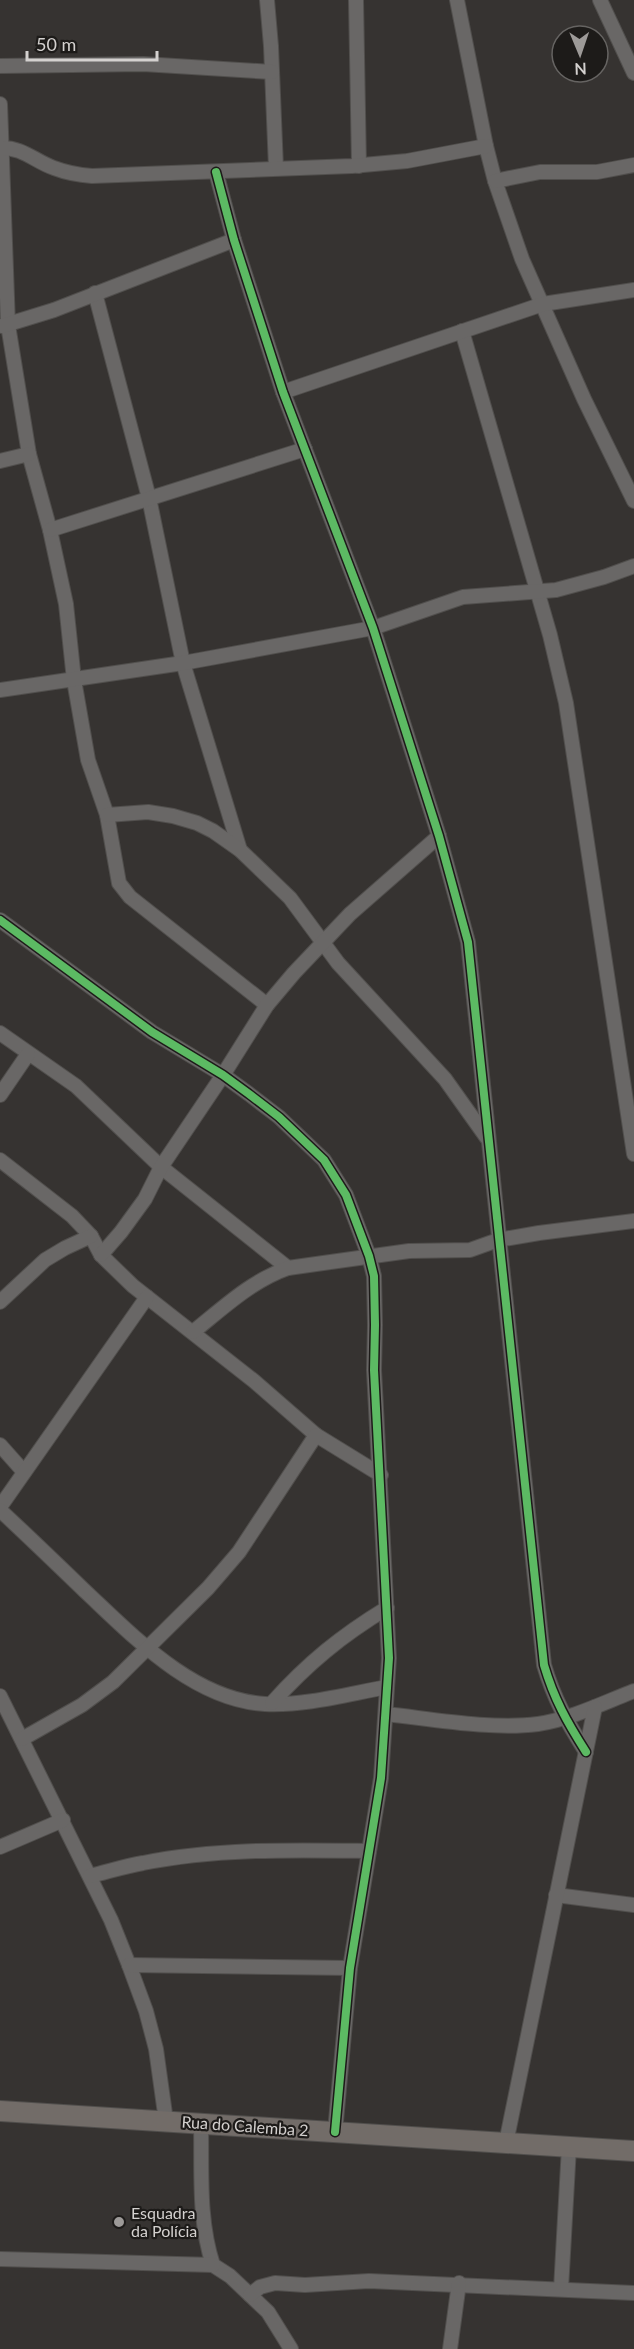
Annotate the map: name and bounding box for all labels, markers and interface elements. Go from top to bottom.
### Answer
scale bar [27,24,158,62]
north arrow [550,24,610,84]
text: 50 m [36,33,76,55]
text: N [574,60,587,79]
street label: Rua do Calemba 2 [181,2112,309,2139]
place label: Esquadra da Polícia [131,2203,197,2240]
marker: Esquadra da Polícia [112,2215,126,2229]

